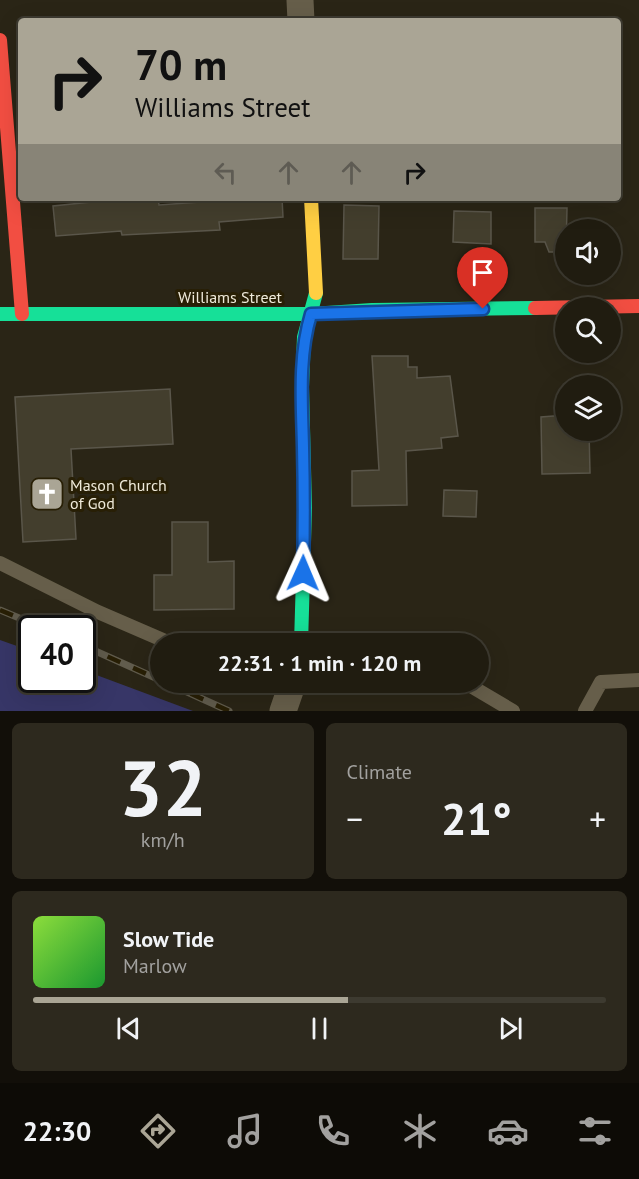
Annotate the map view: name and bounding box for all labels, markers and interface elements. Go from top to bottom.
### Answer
text: 70 m [135,37,227,92]
icon: right [36,42,114,120]
text: Williams Street [135,90,310,124]
icon: left [209,156,242,189]
icon: ahead [272,156,305,189]
icon: ahead [335,156,368,189]
icon: right [398,156,431,189]
map controls [555,219,621,441]
button: sound [555,219,621,285]
pin [457,247,508,309]
icon: arrive [466,256,499,289]
street label: Williams Street [178,287,283,307]
button: search [555,297,621,363]
button: layers [555,375,621,441]
place label: Mason Church of God [70,475,167,513]
church icon: Mason Church of God [29,476,65,512]
position arrow [271,541,335,605]
speed limit sign: 40 [18,615,96,693]
text: 22:31 · 1 min · 120 m [218,649,421,677]
text: 32 [119,737,207,838]
text: Climate [347,759,412,785]
text: 21° [441,789,512,847]
text: − [347,797,363,840]
text: + [589,797,606,840]
text: km/h [141,827,185,853]
text: Slow Tide [123,925,214,953]
text: Marlow [123,953,187,979]
icon: previous [112,1012,145,1045]
icon: pause [303,1012,336,1045]
icon: next [494,1012,527,1045]
icon: directions [137,1110,179,1152]
icon: music [224,1110,266,1152]
icon: phone [312,1110,354,1152]
icon: climate [399,1110,441,1152]
icon: car [487,1110,529,1152]
icon: filters [574,1110,616,1152]
text: 22:30 [23,1114,91,1148]

